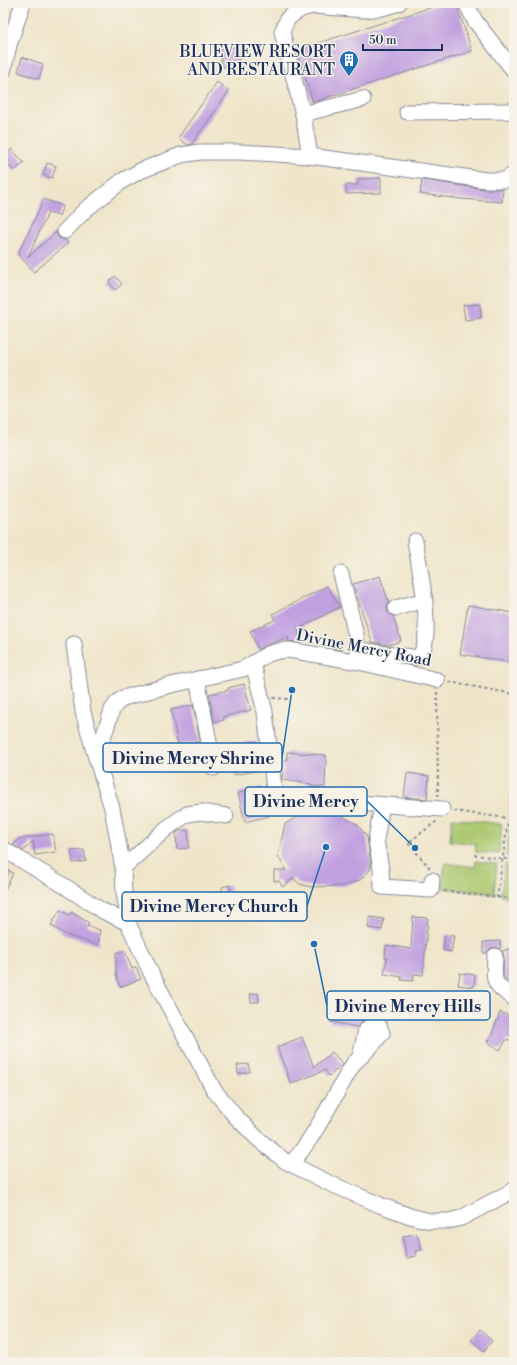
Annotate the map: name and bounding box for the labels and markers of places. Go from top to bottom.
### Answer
place label: BLUEVIEW RESORT AND RESTAURANT [178,42,335,80]
building icon: BLUEVIEW RESORT AND RESTAURANT [338,49,360,77]
callout: Divine Mercy Shrine [103,743,282,772]
callout: Divine Mercy [245,787,367,816]
callout: Divine Mercy Church [122,892,307,921]
callout: Divine Mercy Hills [327,991,490,1020]

